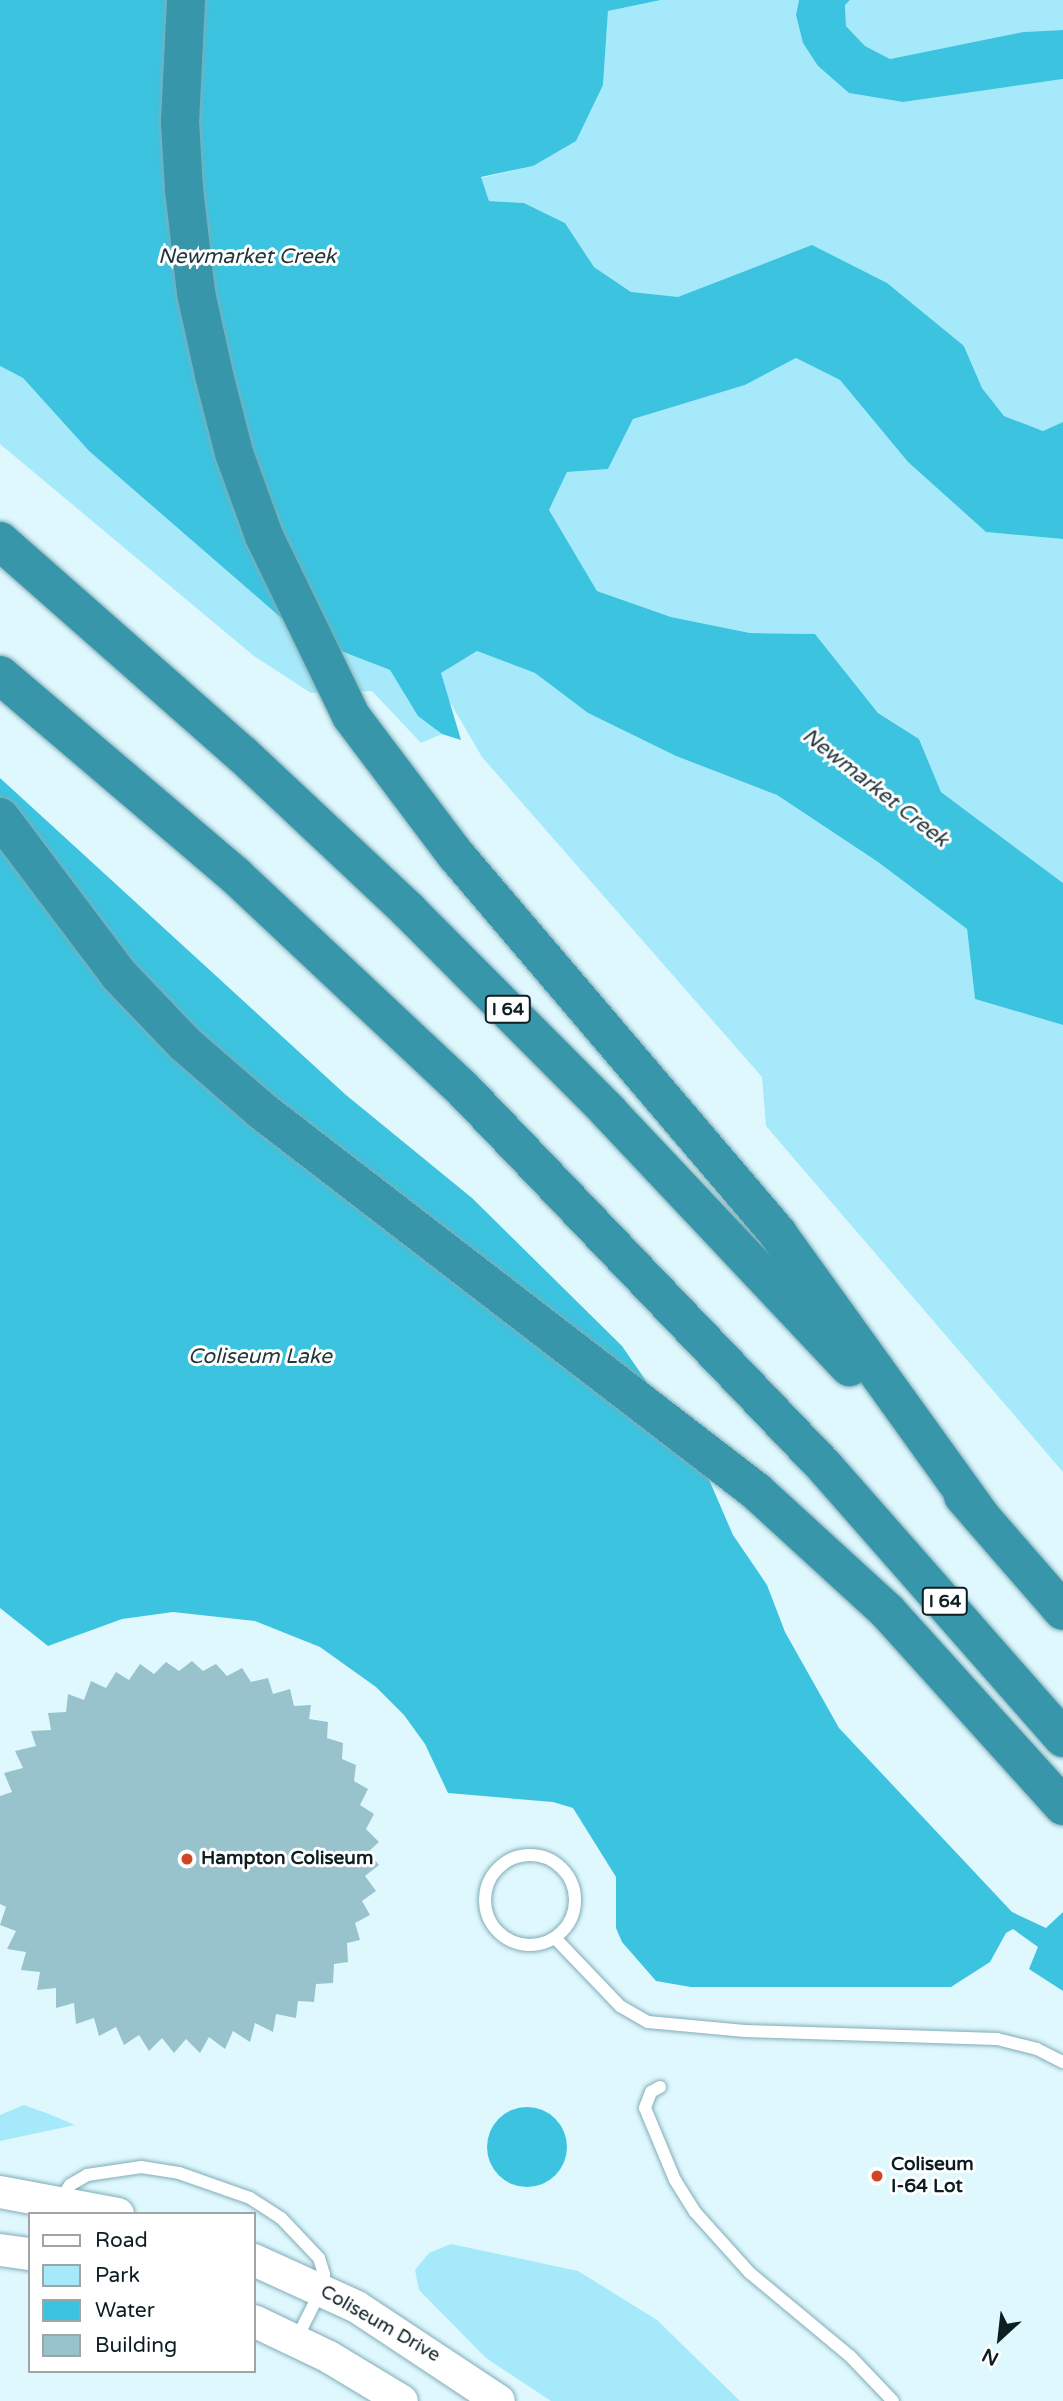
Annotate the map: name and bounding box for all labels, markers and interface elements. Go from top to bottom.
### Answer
water label: Newmarket Creek [158,244,336,270]
water label: Newmarket Creek [797,723,953,853]
road number: I 64 [484,994,532,1024]
water label: Coliseum Lake [188,1344,332,1370]
road number: I 64 [920,1586,970,1616]
place label: Hampton Coliseum [201,1848,373,1870]
marker: Hampton Coliseum [179,1851,195,1867]
place label: Coliseum I-64 Lot [891,2154,974,2198]
marker: Coliseum I-64 Lot [869,2168,885,2184]
legend [28,2212,256,2373]
text: Road [95,2228,148,2253]
text: Park [95,2263,140,2288]
street label: Coliseum Drive [316,2280,444,2368]
text: Water [95,2298,155,2323]
north arrow [965,2303,1035,2373]
text: Building [95,2333,177,2358]
text: N [979,2343,1002,2370]

